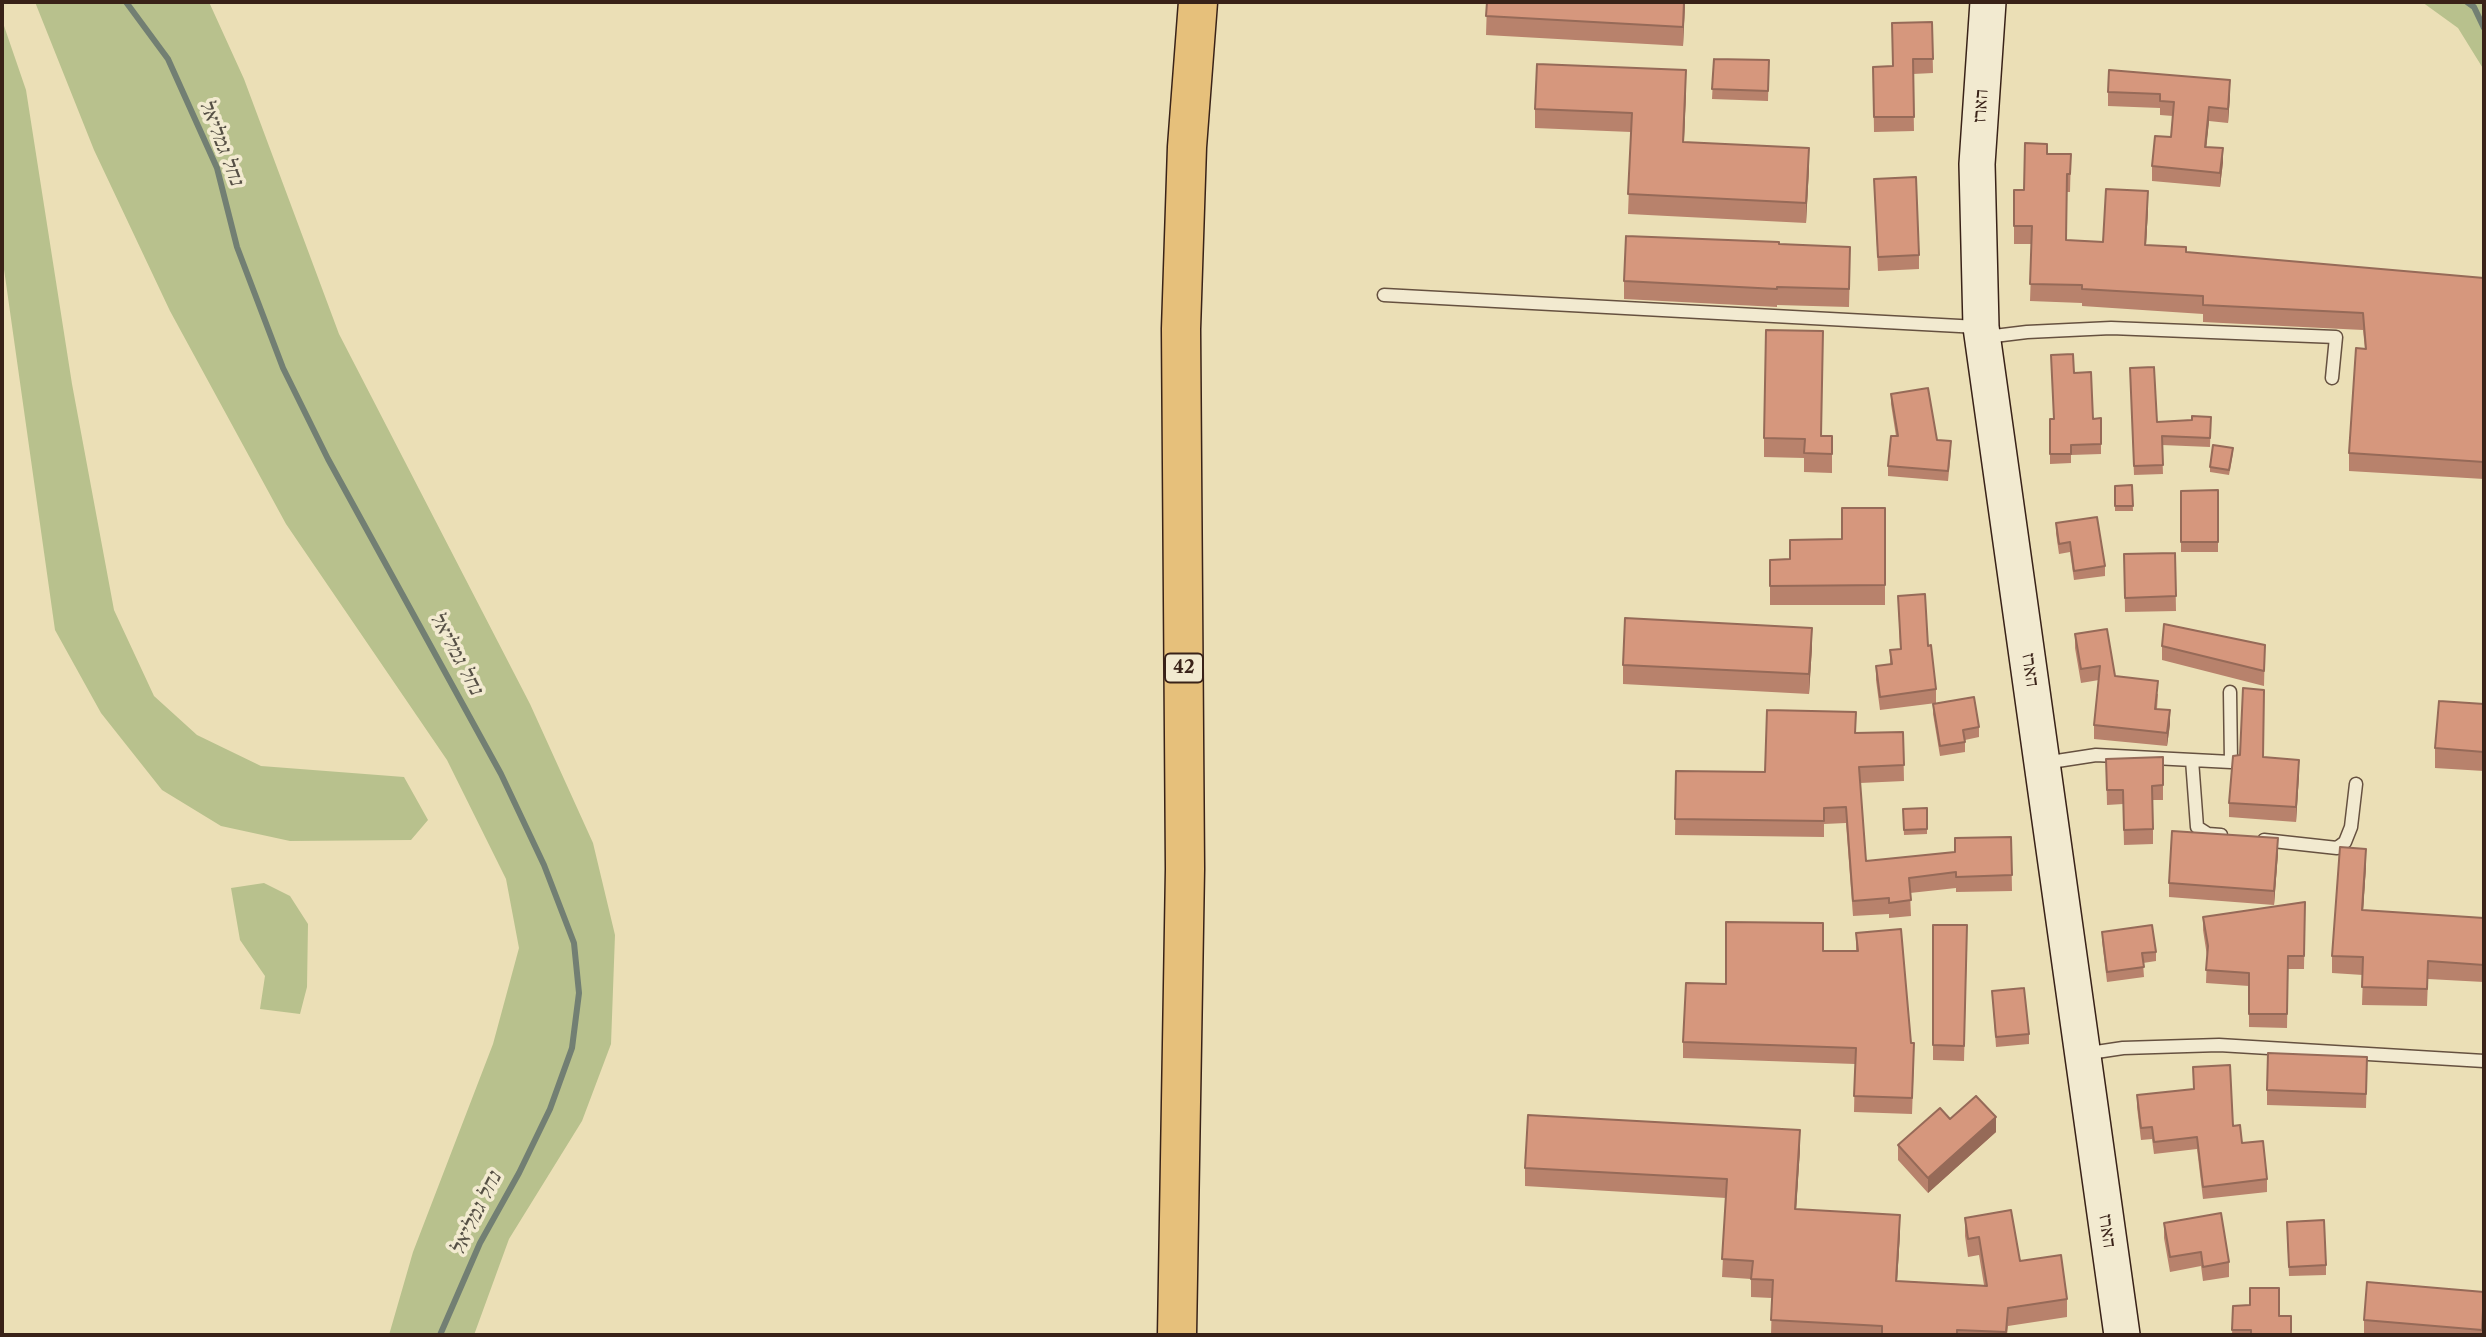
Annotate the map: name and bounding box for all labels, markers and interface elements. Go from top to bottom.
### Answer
street label: הארז [1968,88,1994,124]
water label: נחל גמליאל [193,95,249,189]
water label: נחל גמליאל [424,607,488,699]
street label: הארז [2016,652,2044,688]
road number: 42 [1165,654,1203,682]
water label: נחל גמליאל [445,1168,507,1260]
street label: הארז [2093,1213,2121,1249]

